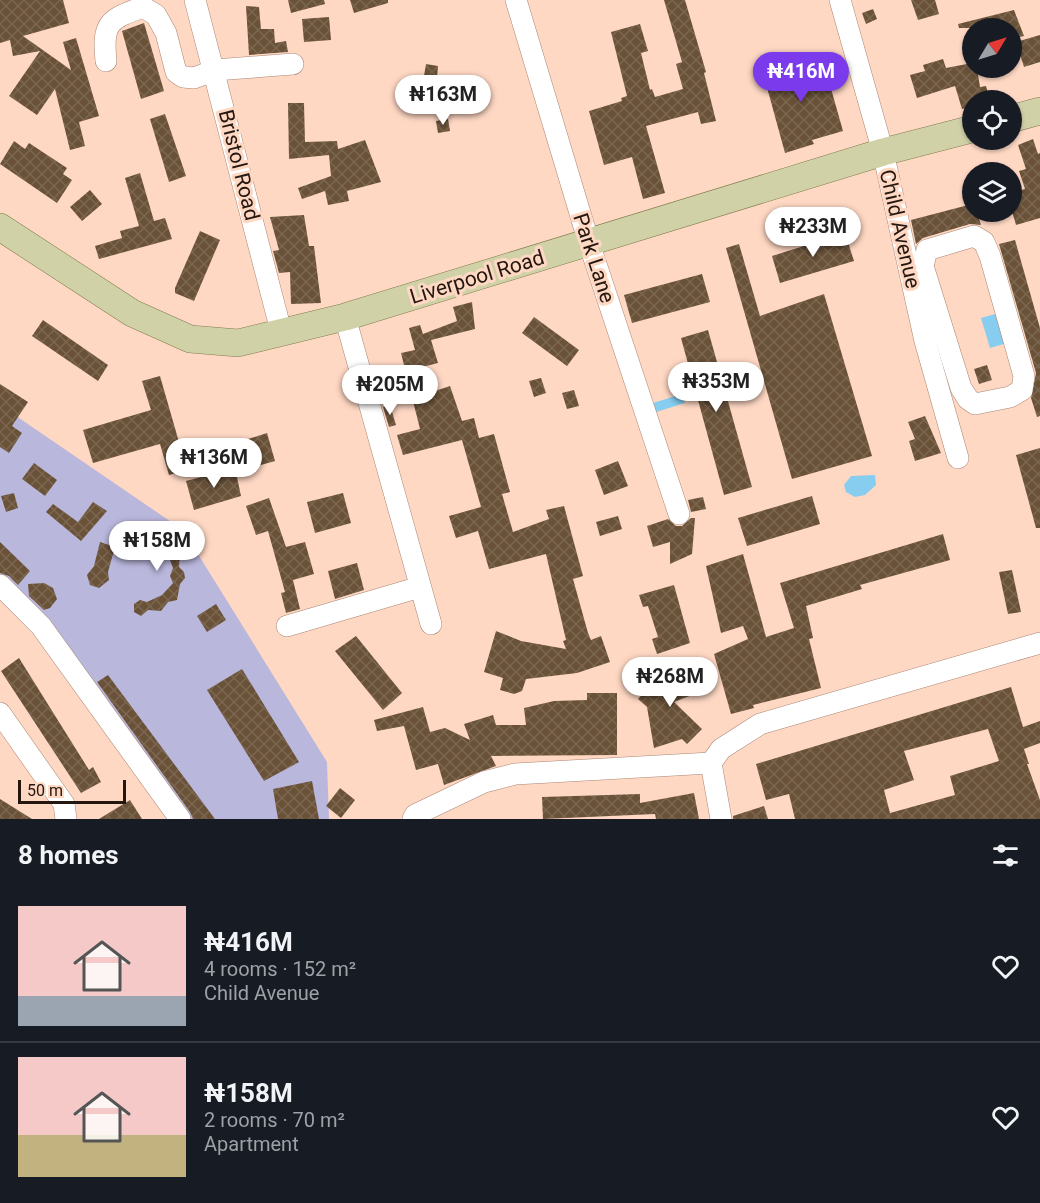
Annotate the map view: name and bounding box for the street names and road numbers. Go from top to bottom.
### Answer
street label: Bristol Road [214,107,264,223]
street label: Child Avenue [875,167,925,291]
street label: Park Lane [568,210,620,306]
street label: Liverpool Road [407,245,547,309]

